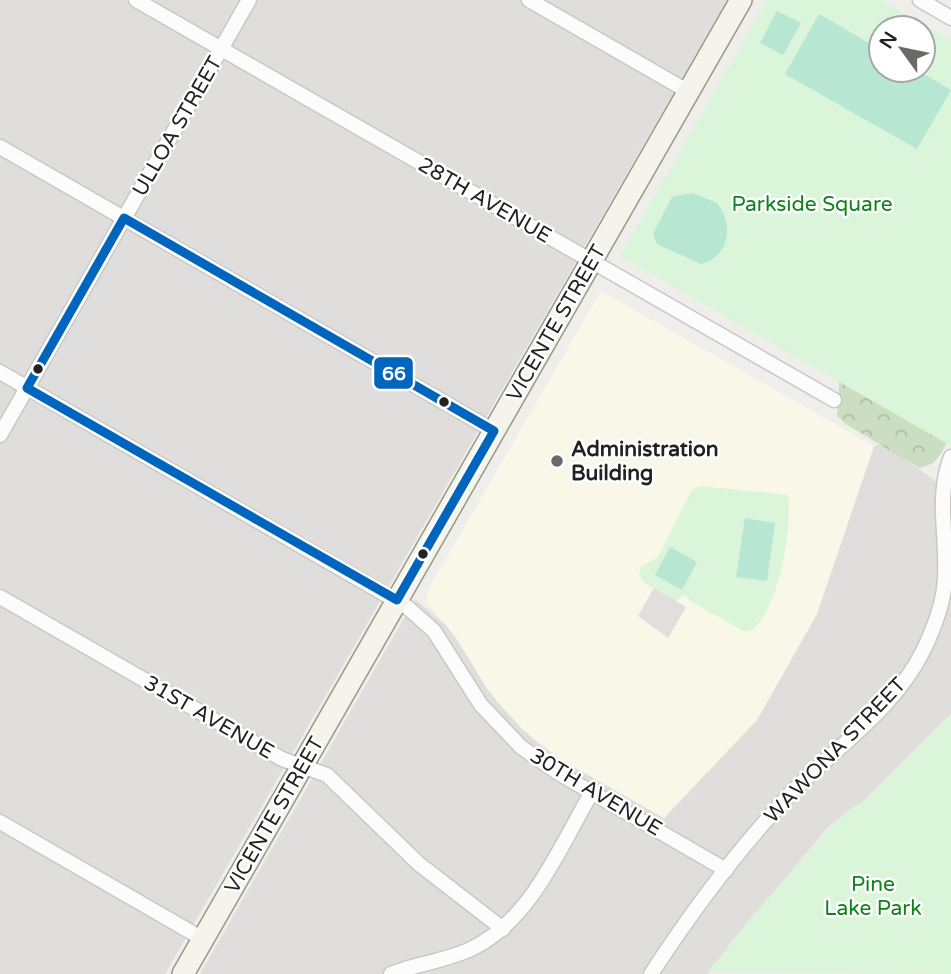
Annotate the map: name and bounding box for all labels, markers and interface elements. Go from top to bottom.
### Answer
north arrow [867,14,937,84]
text: N [875,28,902,53]
street label: ULLOA STREET [127,52,228,201]
street label: 28TH AVENUE [414,152,556,249]
park label: Parkside Square [731,192,893,217]
street label: VICENTE STREET [501,240,612,406]
line badge: 66 [373,356,414,390]
unlabelled marker [31,362,45,376]
text: 66 [382,363,406,385]
unlabelled marker [437,395,451,409]
place label: Administration Building [571,437,719,486]
marker: Administration Building [549,453,565,469]
unlabelled marker [416,547,430,561]
street label: 31ST AVENUE [139,670,278,765]
street label: WAWONA STREET [759,672,911,828]
street label: VICENTE STREET [219,732,330,898]
street label: 30TH AVENUE [525,743,666,842]
park label: Pine Lake Park [824,872,922,921]

